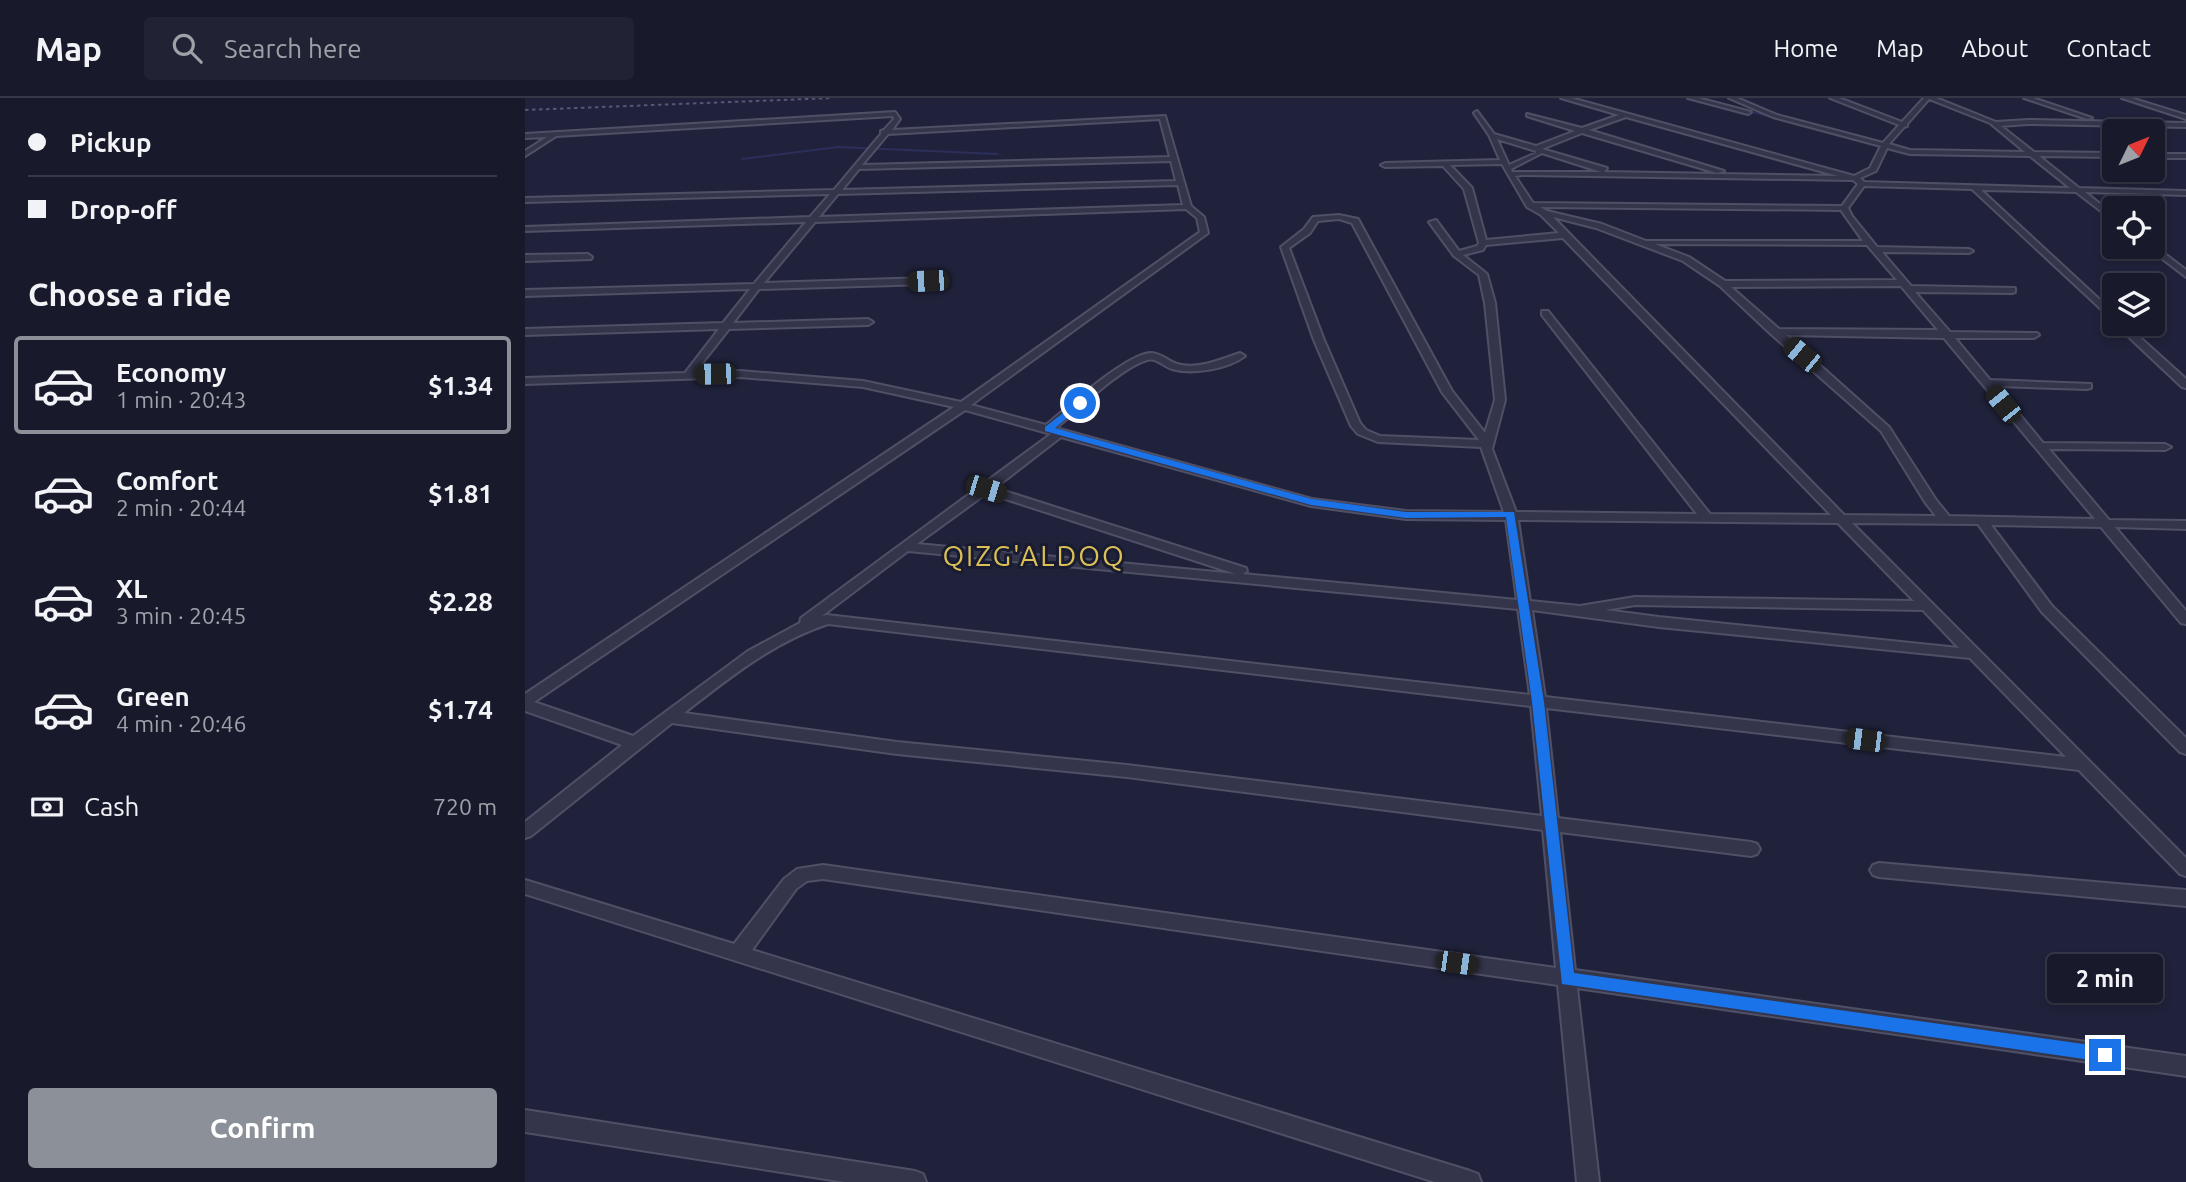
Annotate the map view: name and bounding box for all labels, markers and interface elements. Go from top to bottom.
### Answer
search box [144,17,634,80]
icon: search [168,29,206,67]
text: Map [35,30,102,67]
text: Search here [224,34,362,63]
text: Home [1773,35,1838,62]
text: Map [1876,35,1923,62]
text: About [1961,35,2028,62]
text: Contact [2066,35,2151,62]
north arrow [2102,119,2165,182]
map controls [2102,119,2165,336]
text: Pickup [70,128,152,157]
text: Drop-off [70,195,177,224]
button: locate [2102,196,2165,259]
car [907,270,950,292]
button: layers [2102,273,2165,336]
text: Choose a ride [28,276,231,312]
car [1780,334,1825,376]
icon: car [32,354,95,417]
text: Economy [116,358,226,387]
car [694,363,737,385]
text: $1.34 [428,371,493,400]
car [1982,381,2025,427]
text: 1 min · 20:43 [116,387,247,412]
route start [1064,387,1096,419]
icon: car [32,462,95,525]
text: Comfort [116,466,219,495]
car [963,473,1010,505]
text: $1.81 [428,479,493,508]
text: 2 min · 20:44 [116,495,247,520]
district label: QIZG'ALDOQ [942,540,1126,571]
icon: car [32,570,95,633]
text: XL [116,574,147,603]
text: $2.28 [428,587,493,616]
text: 3 min · 20:45 [116,603,247,628]
icon: car [32,678,95,741]
text: Green [116,682,190,711]
text: $1.74 [428,695,493,724]
text: 4 min · 20:46 [116,711,247,736]
car [1843,727,1888,753]
icon: cash [28,788,66,826]
text: Cash [84,792,139,821]
text: 720 m [433,794,497,819]
car [1435,950,1480,976]
callout: 2 min [2047,954,2163,1002]
text: 2 min [2076,966,2134,991]
route end [2089,1039,2121,1071]
button: Confirm [28,1088,497,1168]

